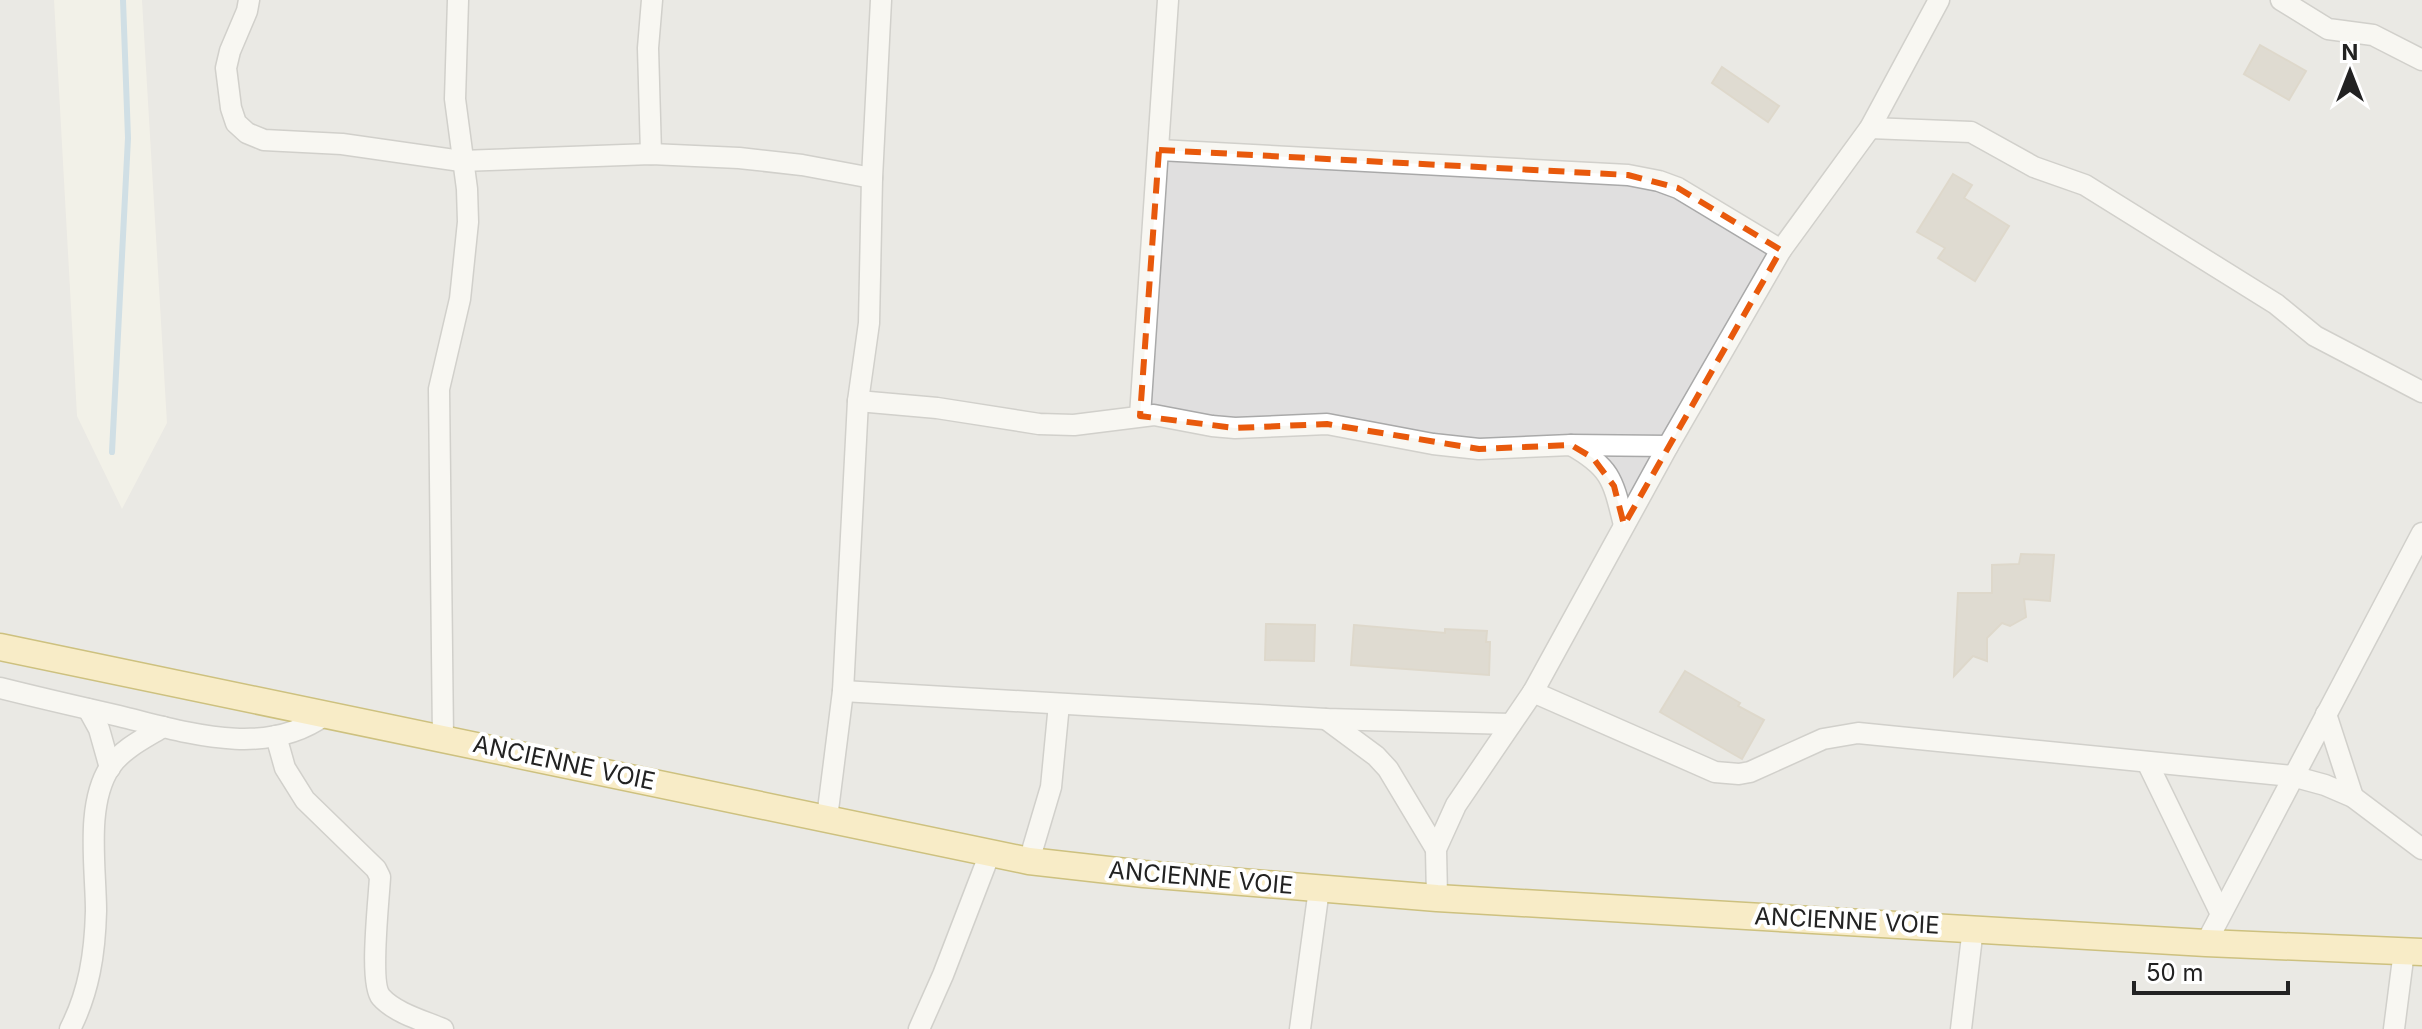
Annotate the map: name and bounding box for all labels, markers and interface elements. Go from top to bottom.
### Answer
north arrow [2310,32,2390,112]
text: N [2342,39,2358,65]
street label: ANCIENNE VOIE [470,729,658,796]
street label: ANCIENNE VOIE [1107,855,1295,900]
street label: ANCIENNE VOIE [1754,901,1940,940]
scale bar [2134,945,2288,995]
text: 50 m [2146,958,2204,987]

